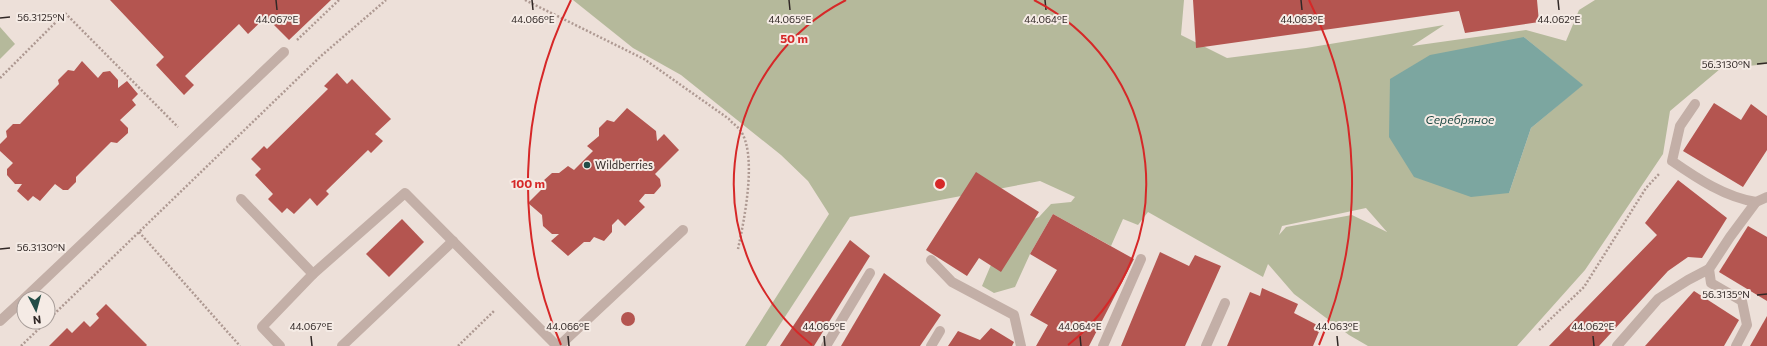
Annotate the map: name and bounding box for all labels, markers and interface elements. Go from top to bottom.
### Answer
text: 56.3125°N [17,11,65,23]
text: 44.067°E [256,13,298,25]
text: 44.066°E [511,13,555,25]
text: 44.065°E [768,13,812,25]
text: 44.064°E [1024,13,1068,25]
text: 44.063°E [1280,13,1324,25]
text: 44.062°E [1538,13,1581,25]
text: 50 m [780,31,808,45]
text: 56.3130°N [1702,58,1750,70]
water label: Серебряное [1426,112,1495,126]
place label: Wildberries [595,158,653,171]
marker: Wildberries [582,160,592,170]
text: 100 m [511,176,545,190]
centre of rings [933,177,947,191]
text: 56.3130°N [17,241,65,253]
text: 56.3135°N [1702,288,1750,300]
north arrow [16,290,56,330]
text: N [32,314,42,327]
text: 44.067°E [290,320,332,332]
text: 44.066°E [546,320,590,332]
text: 44.065°E [802,320,846,332]
text: 44.064°E [1058,320,1102,332]
text: 44.063°E [1315,320,1359,332]
text: 44.062°E [1572,320,1615,332]

